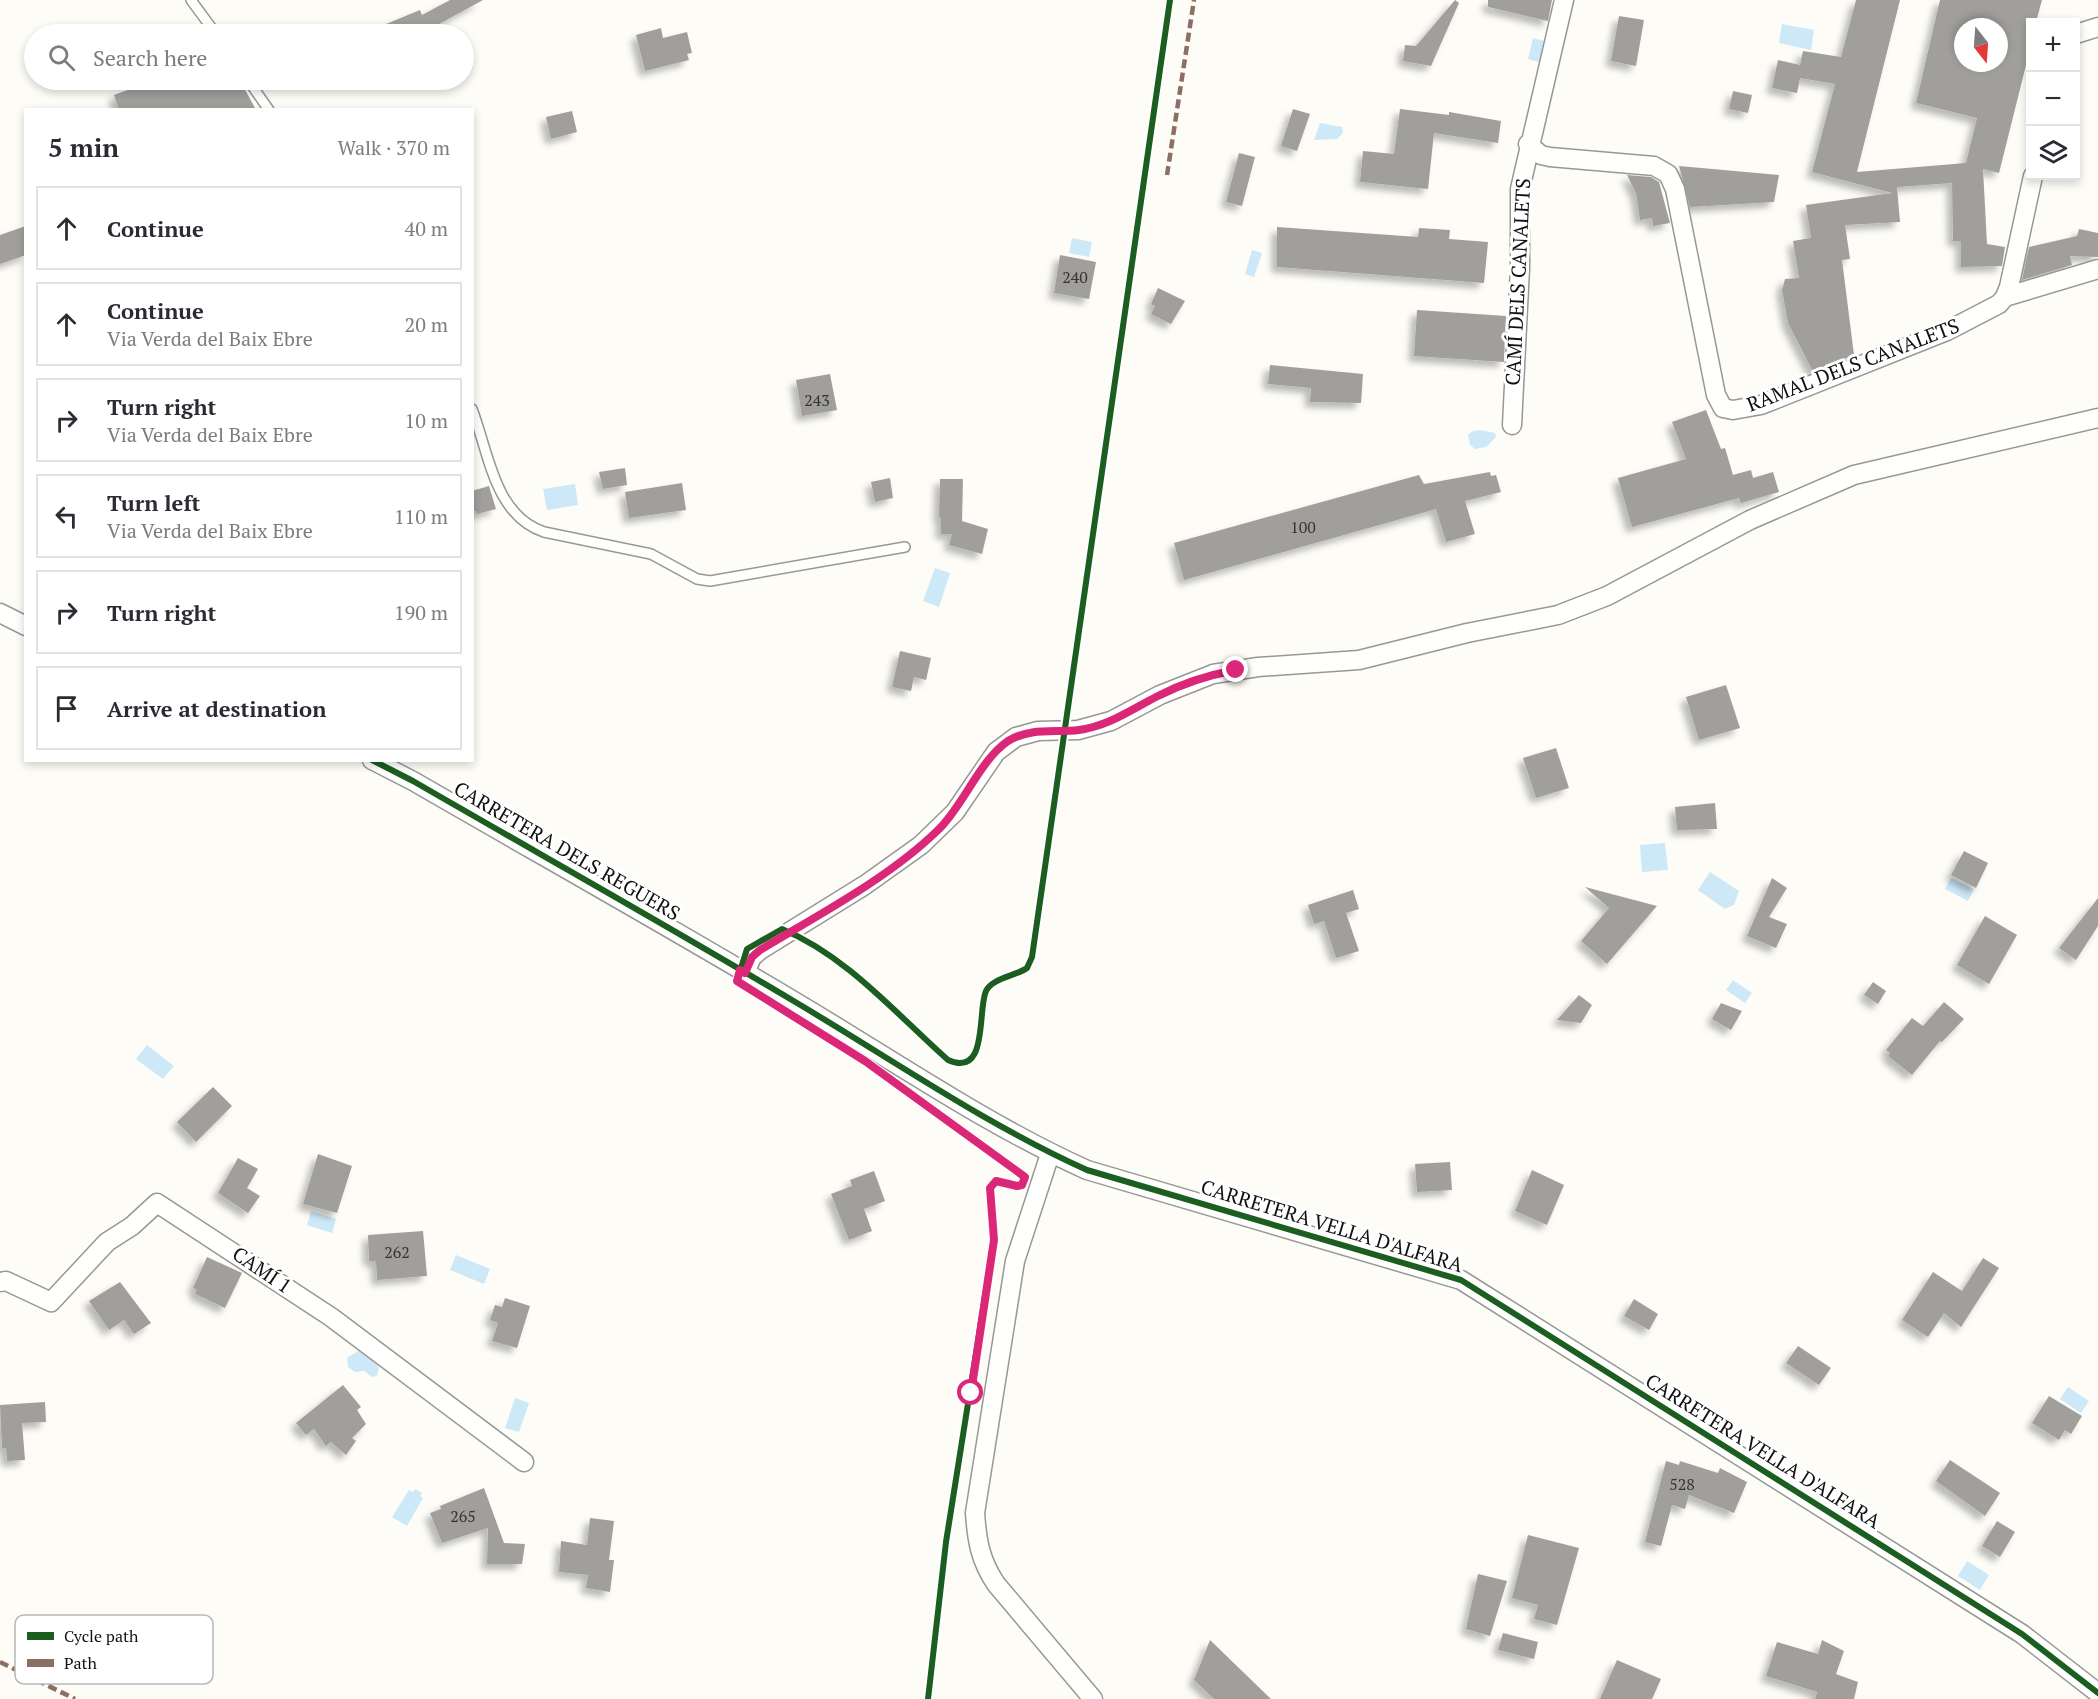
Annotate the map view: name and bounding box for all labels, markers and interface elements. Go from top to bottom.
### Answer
north arrow [1954,18,2008,72]
map controls [2026,18,2080,180]
button: + [2026,18,2080,72]
search box [24,24,474,90]
icon: search [45,41,78,74]
text: Search here [93,43,207,72]
button: − [2026,72,2080,126]
button: layers [2026,126,2080,180]
text: 5 min [48,130,119,164]
text: Walk · 370 m [338,134,450,161]
street label: CAMÍ DELS CANALETS [1499,178,1536,386]
icon: ahead [50,212,83,245]
text: Continue [107,214,204,243]
text: 40 m [405,215,448,242]
house number: 240 [1062,266,1088,288]
text: Continue [107,296,204,325]
icon: ahead [50,308,83,341]
text: 20 m [405,311,448,338]
street label: RAMAL DELS CANALETS [1743,311,1963,418]
text: Via Verda del Baix Ebre [107,325,313,352]
house number: 243 [804,389,830,411]
text: Turn right [107,392,216,421]
icon: right [50,404,83,437]
text: 10 m [405,407,448,434]
text: Via Verda del Baix Ebre [107,421,313,448]
text: Turn left [107,488,200,517]
icon: left [50,500,83,533]
text: 110 m [394,503,448,530]
house number: 100 [1290,516,1316,538]
text: Via Verda del Baix Ebre [107,517,313,544]
icon: right [50,596,83,629]
text: Turn right [107,598,216,627]
text: 190 m [394,599,448,626]
route end [1222,656,1248,682]
icon: arrive [50,692,83,725]
text: Arrive at destination [107,694,326,723]
street label: CARRETERA DELS REGUERS [449,775,685,927]
street label: CARRETERA VELLA D'ALFARA [1198,1173,1467,1278]
street label: CAMÍ 1 [227,1240,297,1299]
house number: 262 [384,1241,410,1263]
street label: CARRETERA VELLA D'ALFARA [1641,1367,1886,1534]
route start [957,1379,983,1405]
house number: 528 [1669,1473,1695,1495]
house number: 265 [450,1505,476,1527]
legend [15,1615,213,1684]
text: Cycle path [64,1625,139,1647]
text: Path [64,1652,98,1674]

